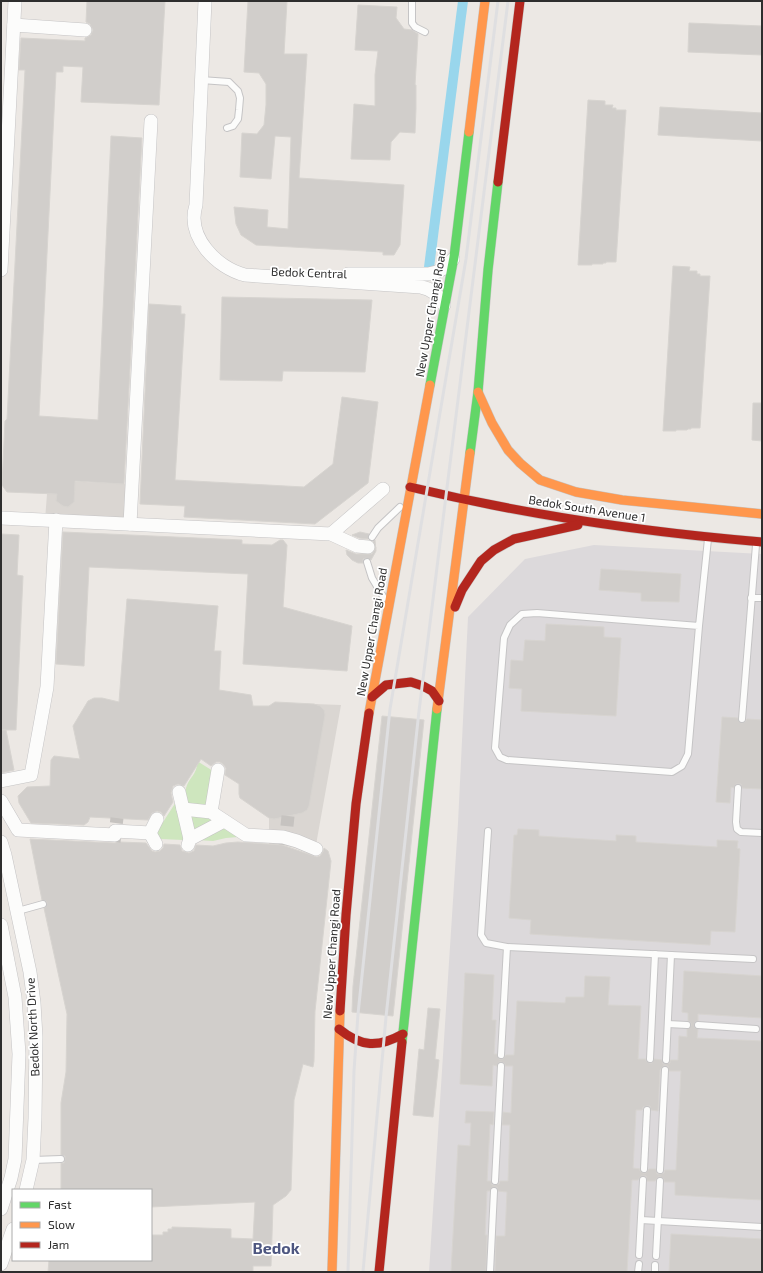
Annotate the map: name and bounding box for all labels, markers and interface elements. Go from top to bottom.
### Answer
street label: New Upper Changi Road [412,248,448,378]
street label: Bedok Central [271,264,348,280]
street label: Bedok South Avenue 1 [528,492,647,524]
street label: New Upper Changi Road [353,567,389,697]
street label: New Upper Changi Road [319,889,343,1019]
street label: Bedok North Drive [22,977,42,1077]
legend [12,1189,152,1261]
text: Fast [48,1197,72,1211]
text: Slow [48,1217,75,1231]
text: Jam [48,1237,69,1251]
district label: Bedok [252,1238,300,1257]

